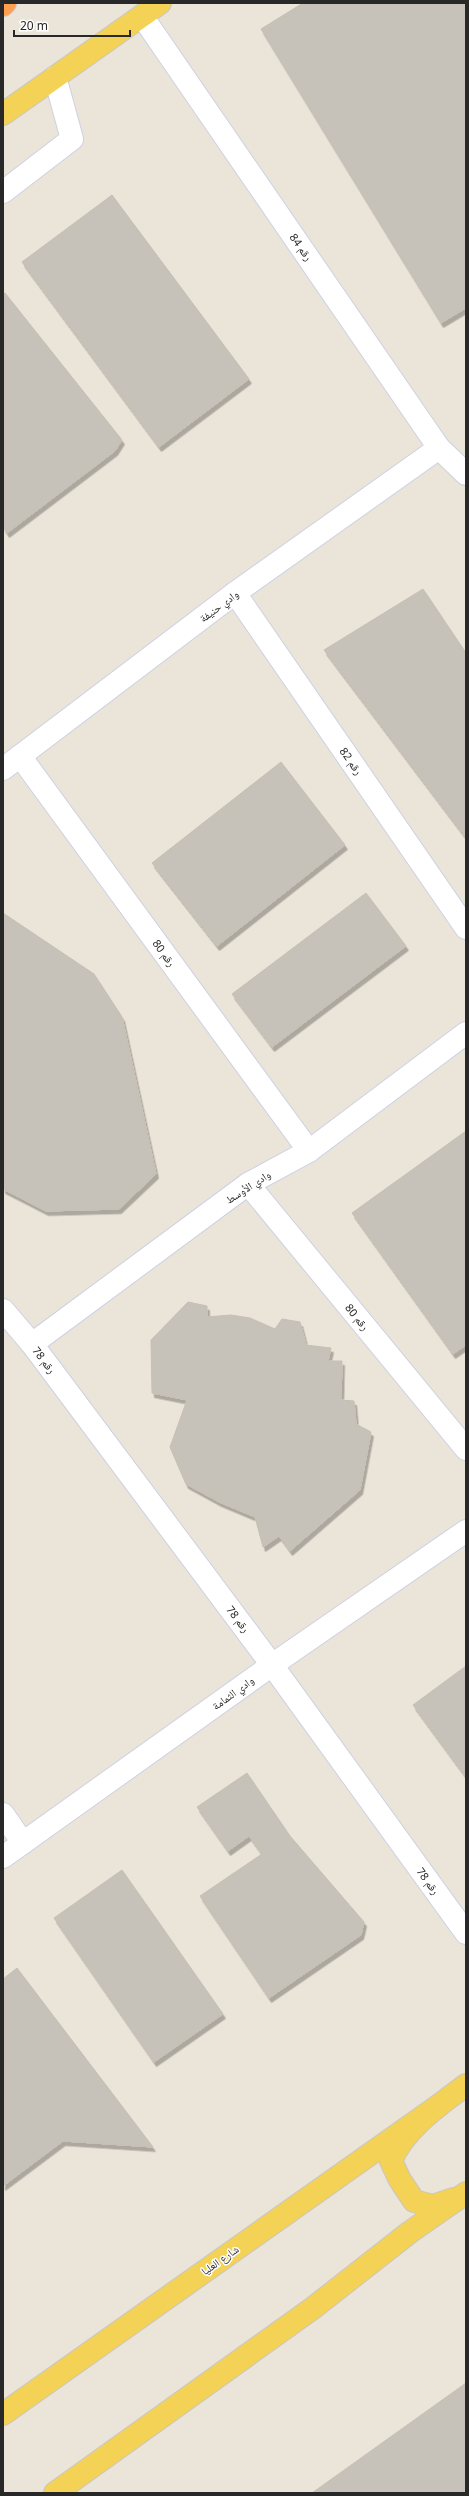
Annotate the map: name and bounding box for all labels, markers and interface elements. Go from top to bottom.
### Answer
scale bar [14,12,130,38]
text: 20 m [20,17,48,34]
street label: رقم 84 [286,230,316,264]
street label: وادي حنيفة [196,586,242,627]
street label: رقم 82 [336,744,366,778]
street label: رقم 80 [149,936,179,970]
street label: وادي الأوسط [222,1166,274,1208]
street label: رقم 80 [341,1300,373,1334]
street label: رقم 78 [29,1343,59,1377]
street label: رقم 78 [223,1602,253,1636]
street label: وادي الثمامة [209,1672,258,1714]
street label: رقم 78 [413,1864,443,1898]
street label: شارع العليا [198,2241,242,2278]

